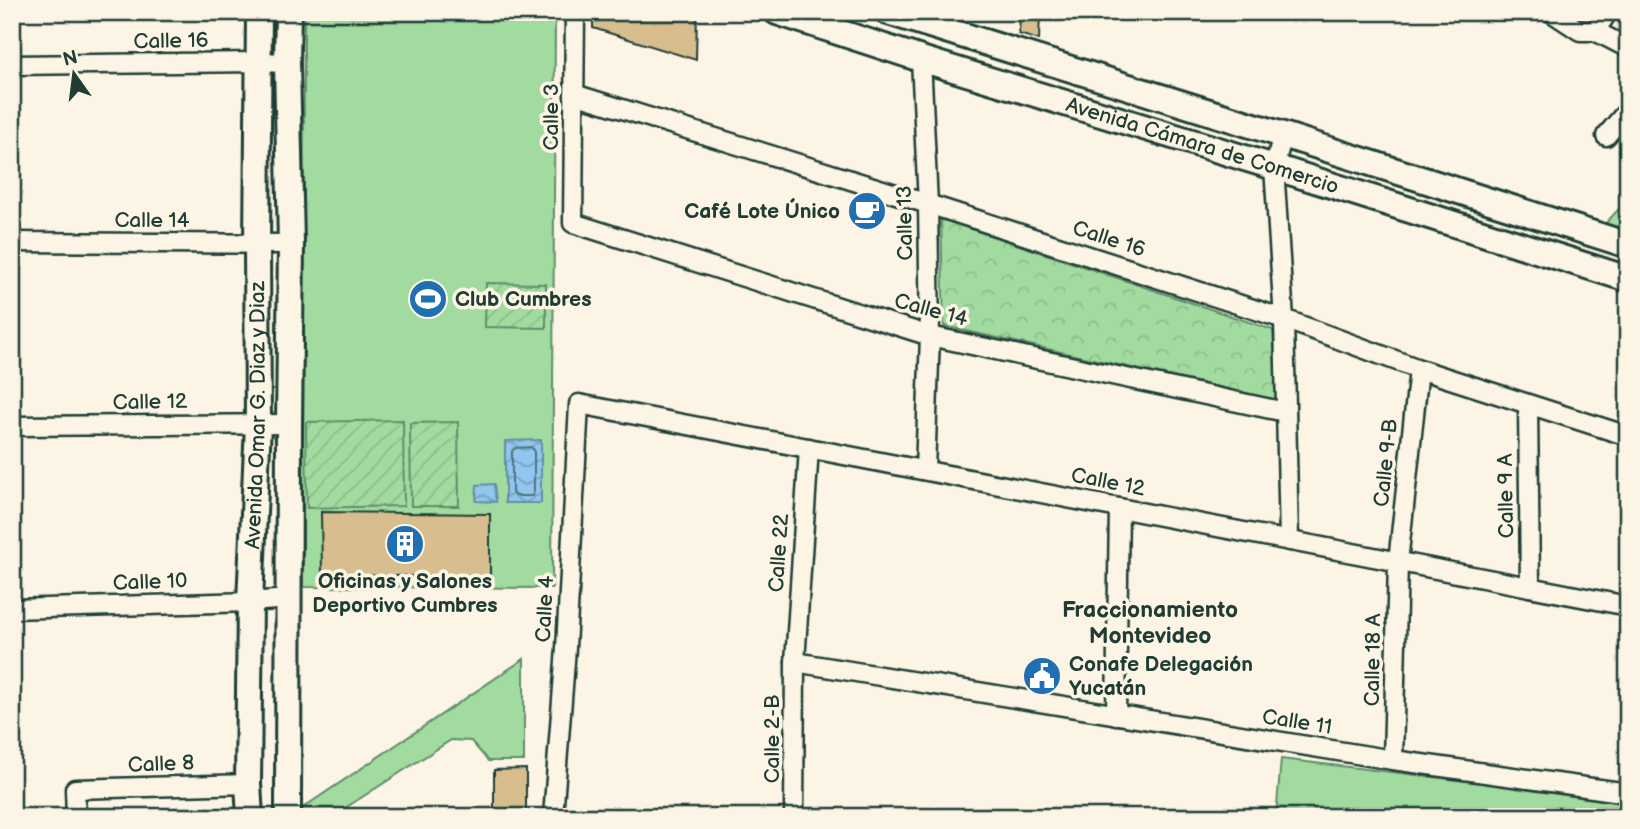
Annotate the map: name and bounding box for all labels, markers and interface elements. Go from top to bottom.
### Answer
street label: Calle 16 [133,28,209,54]
north arrow [38,38,108,108]
text: N [61,46,80,72]
street label: Calle 3 [539,83,564,151]
street label: Avenida Cámara de Comercio [1063,92,1342,199]
street label: Calle 13 [892,185,918,261]
cafe icon: Café Lote Único [846,190,888,232]
place label: Café Lote Único [684,198,840,224]
street label: Calle 14 [114,208,190,233]
street label: Calle 16 [1069,216,1149,263]
sports icon: Club Cumbres [407,278,449,320]
street label: Avenida Omar G. Diaz y Diaz [240,280,271,550]
place label: Club Cumbres [455,287,592,312]
street label: Calle 14 [891,288,971,332]
street label: Calle 12 [112,389,188,415]
street label: Calle 9-B [1369,418,1403,508]
street label: Calle 9 A [1493,453,1519,539]
street label: Calle 12 [1069,463,1148,502]
street label: Calle 22 [764,512,794,593]
building icon: Oficinas y Salones Deportivo Cumbres [384,523,426,565]
street label: Calle 10 [112,568,188,596]
place label: Oficinas y Salones Deportivo Cumbres [312,569,498,618]
street label: Calle 4 [531,575,559,643]
district label: Fraccionamiento Montevideo [1062,596,1238,650]
street label: Calle 18 A [1360,613,1386,707]
place label: Conafe Delegación Yucatán [1069,652,1253,701]
public building icon: Conafe Delegación Yucatán [1021,655,1063,697]
street label: Calle 2-B [760,695,785,783]
street label: Calle 11 [1260,704,1334,740]
street label: Calle 8 [127,750,195,778]

